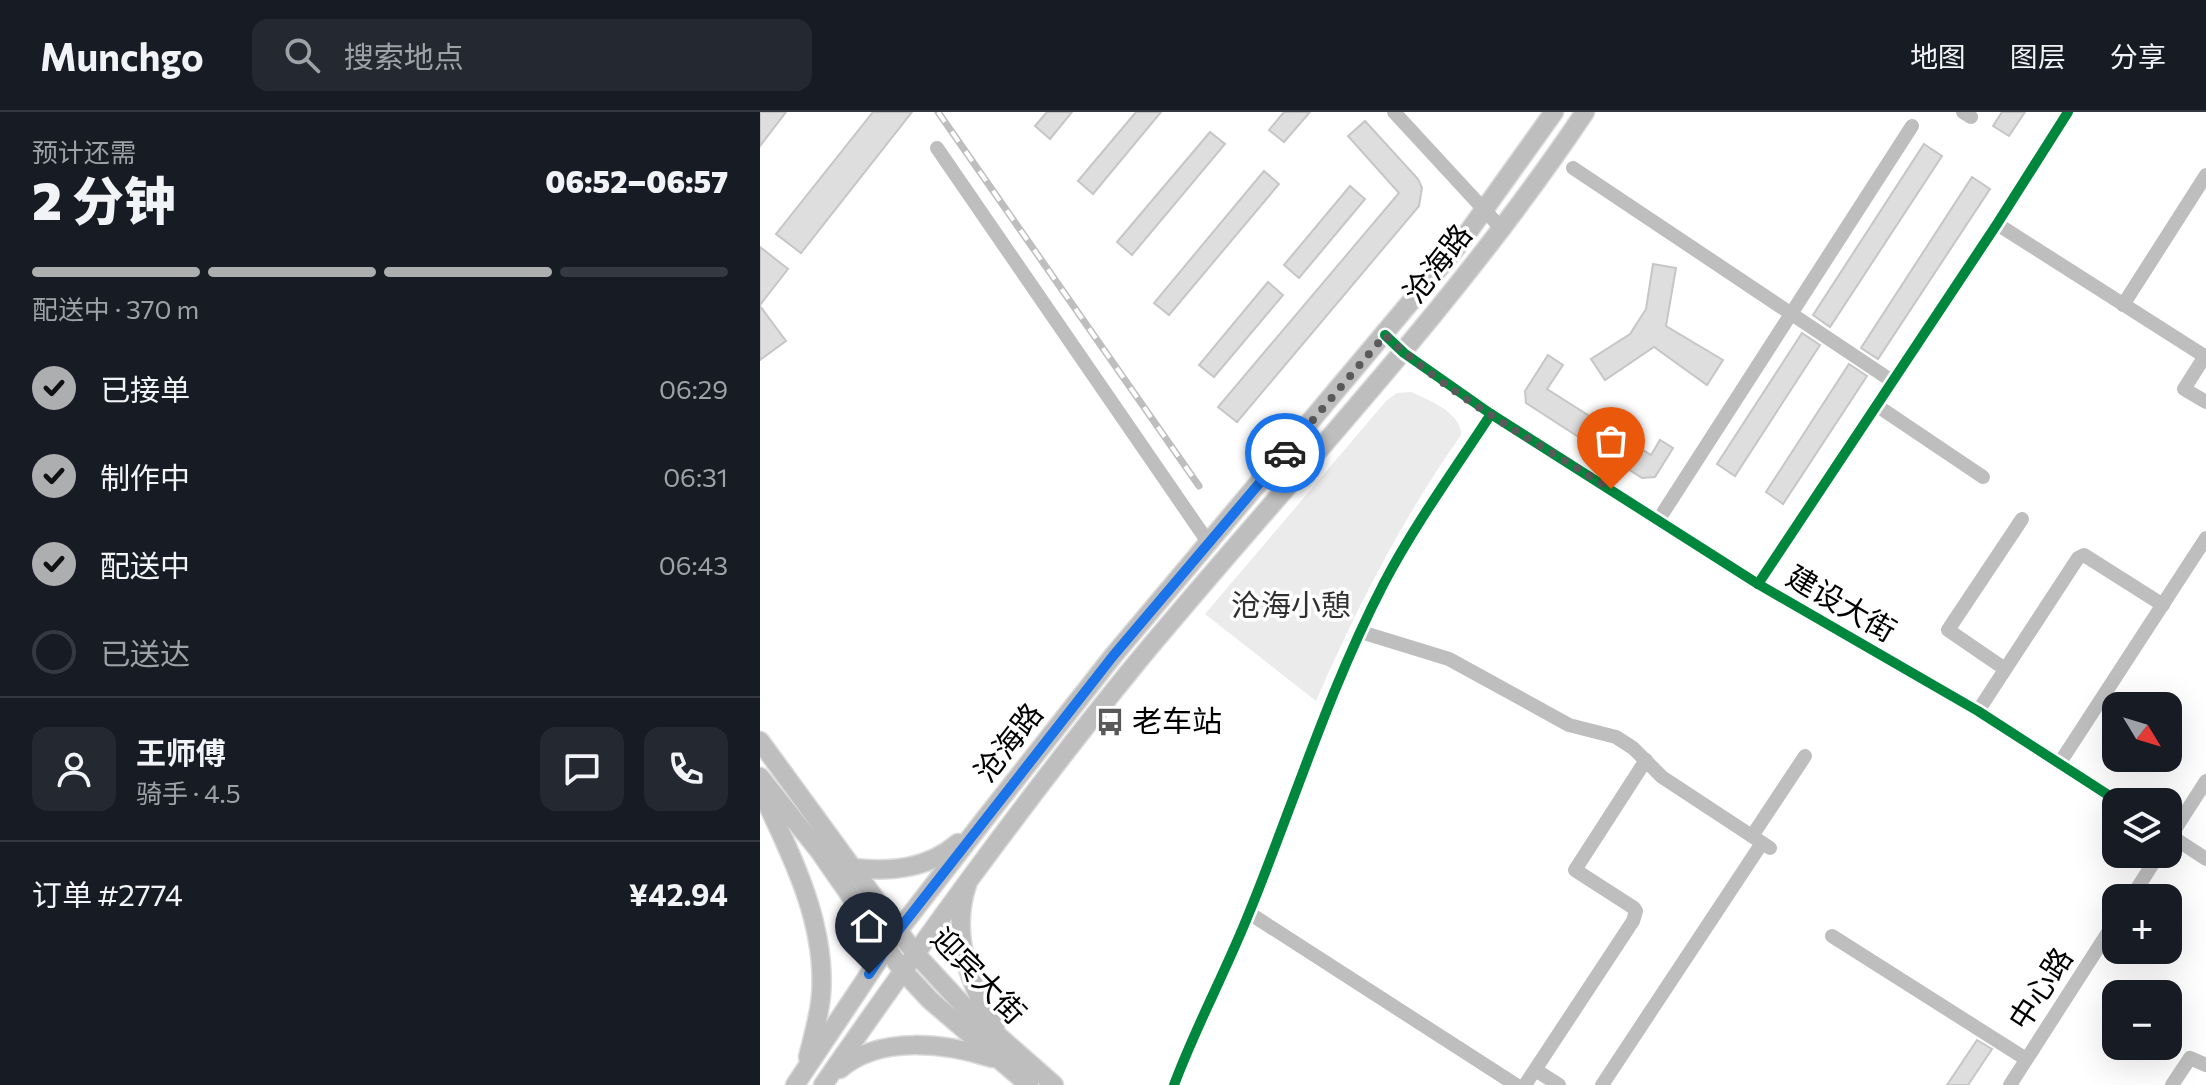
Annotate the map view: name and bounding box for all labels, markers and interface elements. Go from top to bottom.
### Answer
search box [252,19,812,91]
text: Munchgo [40,32,204,79]
icon: search [280,33,324,77]
text: 搜索地点 [344,37,464,74]
text: 地图 [1910,39,1966,73]
text: 图层 [2010,39,2066,73]
text: 分享 [2110,39,2166,73]
text: 预计还需 [32,136,136,167]
text: 06:52–06:57 [545,162,728,199]
text: 2 分钟 [32,167,176,231]
street label: 沧海路 [1394,216,1478,309]
text: 配送中 · 370 m [32,293,199,324]
icon: check [32,366,76,410]
text: 已接单 [100,370,190,407]
text: 06:29 [659,373,728,404]
pin [1577,407,1645,489]
courier [1245,413,1325,493]
icon: bag [1589,419,1633,463]
icon: car [1263,431,1307,475]
icon: check [32,454,76,498]
text: 制作中 [100,458,190,495]
text: 06:31 [663,461,728,492]
icon: check [32,542,76,586]
text: 配送中 [100,546,190,583]
text: 06:43 [659,549,728,580]
street label: 建设大街 [1781,556,1903,648]
park label: 沧海小憩 [1231,585,1351,622]
text: 已送达 [100,634,190,671]
north arrow [2102,692,2182,772]
map controls [2102,692,2182,1060]
street label: 沧海路 [965,695,1049,788]
place label: 老车站 [1132,701,1222,738]
bus stop icon: 老车站 [1095,707,1125,737]
button: person [32,727,116,811]
button: chat [540,727,624,811]
button: phone [644,727,728,811]
text: 王师傅 [136,733,226,770]
text: 骑手 · 4.5 [136,777,241,808]
button: layers [2102,788,2182,868]
text: 订单 #2774 [32,875,183,912]
text: ¥42.94 [629,875,728,912]
button: + [2102,884,2182,964]
pin [835,892,903,974]
icon: home [847,904,891,948]
street label: 迎宾大街 [925,918,1035,1030]
street label: 中心路 [1999,940,2079,1035]
button: − [2102,980,2182,1060]

